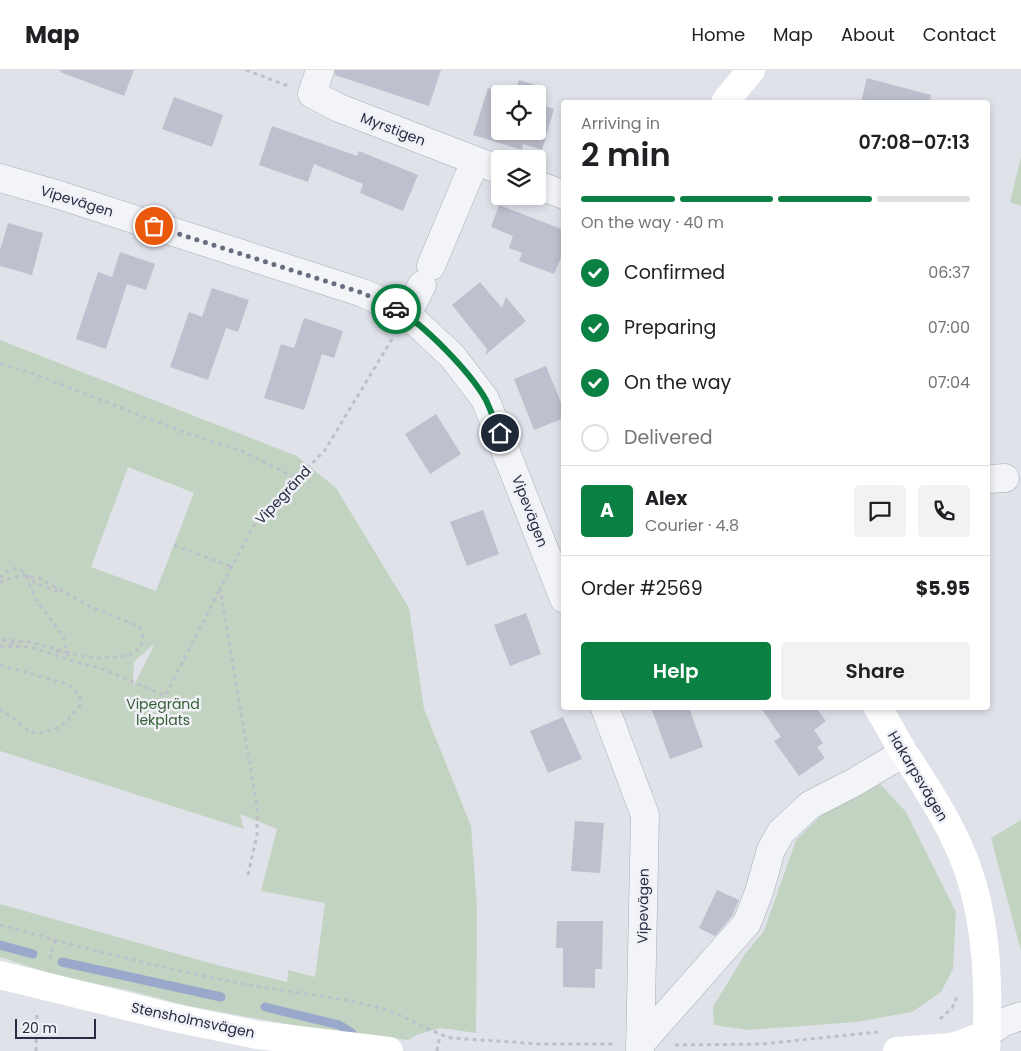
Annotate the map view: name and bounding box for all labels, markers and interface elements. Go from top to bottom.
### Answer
text: Map [25,18,80,51]
text: Home [691,22,745,47]
text: Map [773,22,813,47]
text: About [841,22,895,47]
text: Contact [923,22,996,47]
map controls [491,85,546,205]
button: locate [491,85,546,140]
street label: Myrstigen [358,107,428,151]
text: Arriving in [581,112,660,135]
text: 07:08–07:13 [859,129,970,156]
text: 2 min [581,132,671,177]
button: layers [491,150,546,205]
street label: Vipevägen [38,180,116,222]
pin [133,205,175,247]
text: On the way · 40 m [581,211,724,234]
icon: bag [140,212,168,240]
icon: check [581,259,609,287]
text: Confirmed [624,259,725,286]
text: 06:37 [928,261,970,284]
courier [371,284,421,334]
icon: car [382,295,410,323]
icon: check [581,314,609,342]
text: Preparing [624,314,716,341]
text: 07:00 [928,316,970,339]
icon: check [581,369,609,397]
text: On the way [624,369,731,396]
text: 07:04 [928,371,970,394]
pin [479,412,521,454]
icon: home [486,419,514,447]
text: Delivered [624,424,713,451]
street label: Vipegränd [251,461,315,529]
street label: Vipevägen [507,472,553,550]
text: Alex [645,485,687,512]
button: chat [854,485,906,537]
button: phone [918,485,970,537]
text: A [600,497,614,524]
text: Courier · 4.8 [645,514,739,537]
text: Order #2569 [581,575,703,602]
text: $5.95 [916,575,970,602]
button: Help [581,642,771,700]
button: Share [781,642,970,700]
park label: Vipegränd lekplats [126,694,200,730]
street label: Hakarpsvägen [883,727,953,825]
street label: Vipevägen [632,868,654,944]
street label: Stensholmsvägen [129,997,257,1043]
scale bar [15,1016,96,1039]
text: 20 m [22,1018,57,1038]

